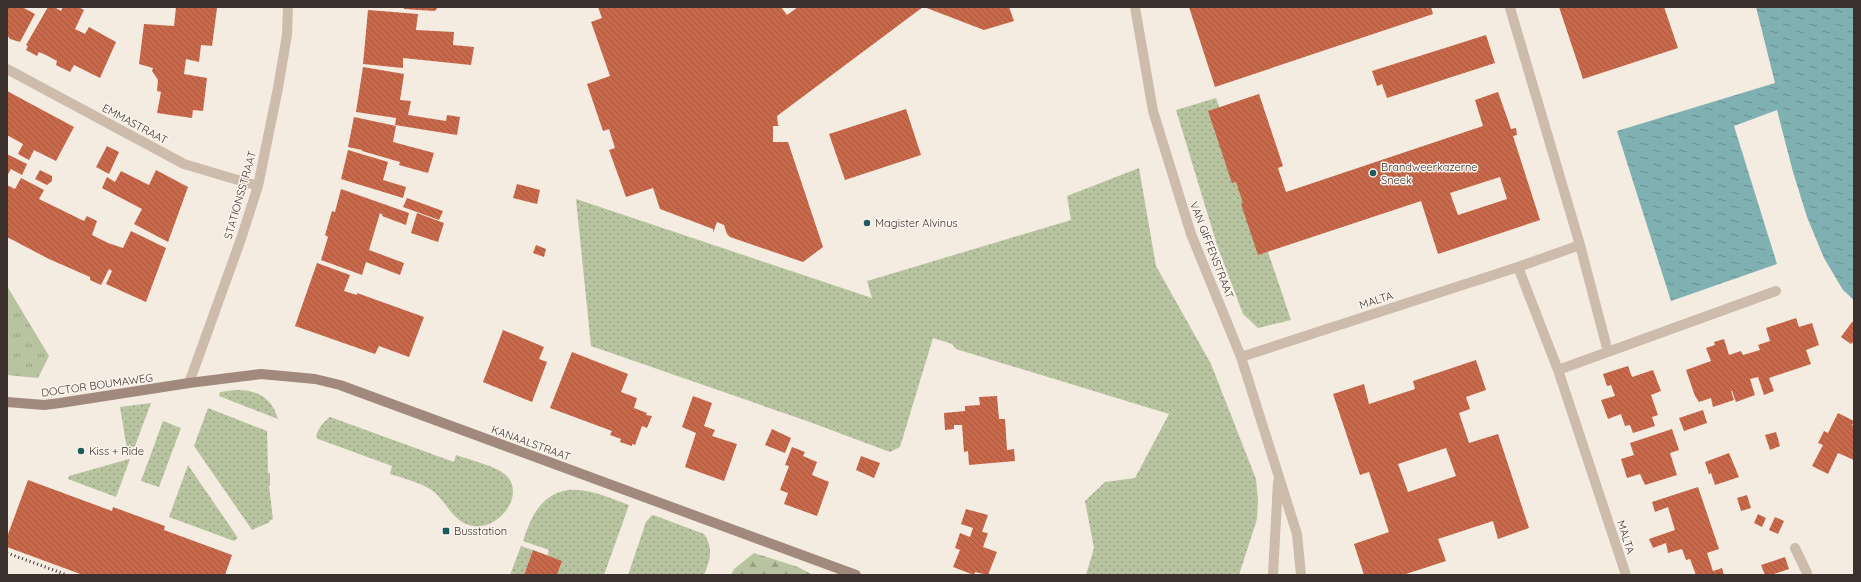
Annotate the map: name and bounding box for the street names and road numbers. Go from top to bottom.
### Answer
street label: EMMASTRAAT [100,101,170,147]
street label: STATIONSSTRAAT [221,149,259,241]
street label: VAN GIFFENSTRAAT [1187,200,1237,301]
street label: MALTA [1357,288,1395,312]
street label: DOCTOR BOUMAWEG [40,370,154,400]
street label: KANAALSTRAAT [490,422,573,464]
street label: MALTA [1614,518,1638,556]

